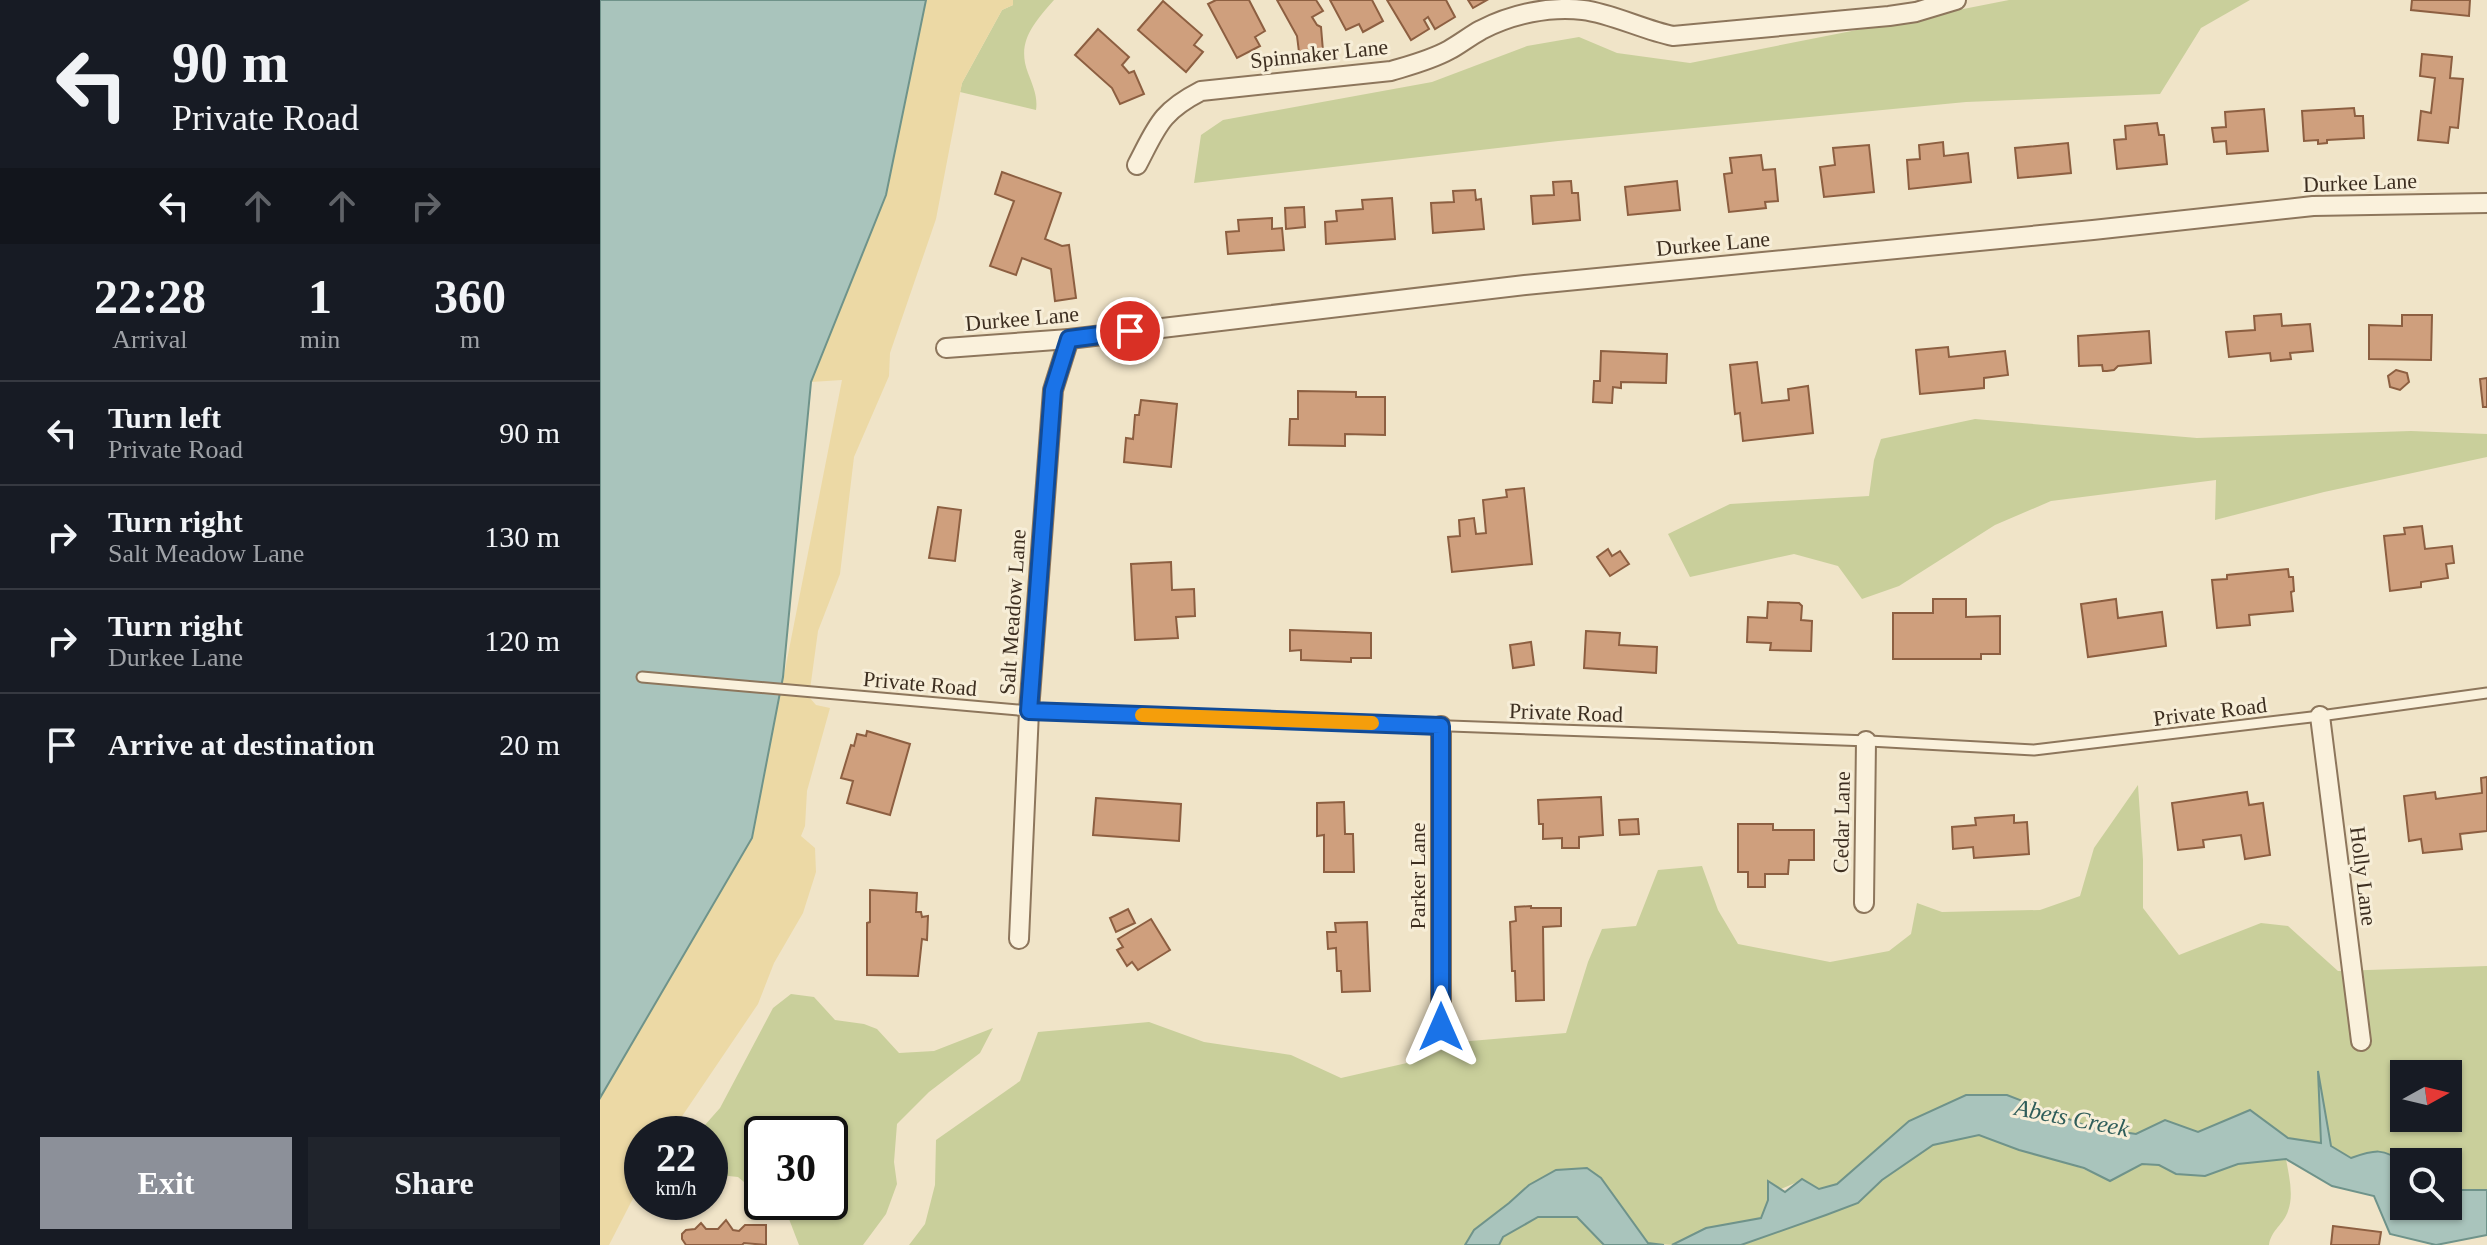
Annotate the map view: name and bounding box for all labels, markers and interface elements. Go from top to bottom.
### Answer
icon: left [40,32,144,136]
text: 90 m [172,32,289,94]
street label: Spinnaker Lane [1249,34,1389,73]
text: Private Road [172,98,359,138]
street label: Durkee Lane [2303,168,2418,197]
icon: left [152,184,196,228]
icon: ahead [236,184,280,228]
icon: ahead [320,184,364,228]
icon: right [404,184,448,228]
street label: Durkee Lane [1655,226,1771,261]
text: 22:28 [94,270,206,323]
text: 1 [308,270,332,323]
text: 360 [434,270,506,323]
pin [1096,297,1164,365]
street label: Durkee Lane [964,301,1080,336]
icon: arrive [1108,309,1152,353]
text: Arrival [112,325,187,354]
text: min [300,325,340,354]
text: m [460,325,480,354]
text: Turn left [108,401,221,434]
icon: left [40,411,84,455]
text: 90 m [499,416,560,449]
text: Private Road [108,435,243,464]
text: Turn right [108,505,243,538]
icon: right [40,515,84,559]
text: 130 m [484,520,560,553]
street label: Salt Meadow Lane [994,528,1031,696]
text: Salt Meadow Lane [108,539,304,568]
text: Turn right [108,609,243,642]
icon: right [40,619,84,663]
text: 120 m [484,624,560,657]
text: Durkee Lane [108,643,243,672]
street label: Private Road [862,666,978,701]
street label: Private Road [2152,692,2268,731]
street label: Private Road [1508,698,1624,727]
icon: arrive [40,723,84,767]
text: Arrive at destination [108,728,375,761]
text: 20 m [499,728,560,761]
street label: Cedar Lane [1828,771,1855,873]
street label: Parker Lane [1405,823,1430,929]
street label: Holly Lane [2345,825,2382,927]
position arrow [1399,985,1483,1069]
north arrow [2390,1060,2462,1132]
map controls [2390,1060,2462,1220]
water label: Abets Creek [2011,1094,2132,1142]
speed limit sign: 30 [744,1116,848,1220]
text: 22 [656,1135,696,1180]
button: Exit [40,1137,292,1229]
button: Share [308,1137,560,1229]
button: search [2390,1148,2462,1220]
text: km/h [655,1177,697,1199]

